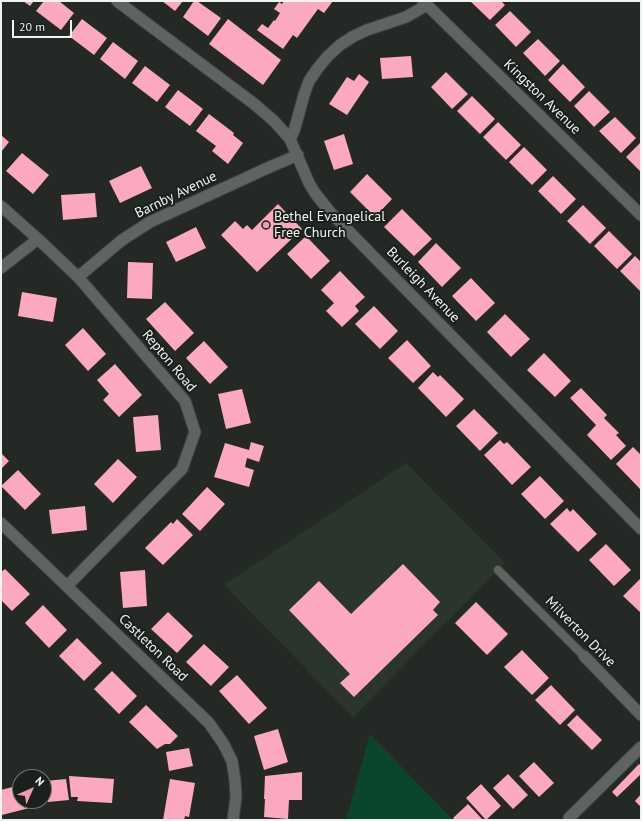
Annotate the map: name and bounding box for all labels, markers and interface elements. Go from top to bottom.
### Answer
scale bar [14,12,74,38]
text: 20 m [19,19,45,34]
street label: Kingston Avenue [500,56,584,138]
street label: Barnby Avenue [132,168,220,222]
place label: Bethel Evangelical Free Church [274,209,385,242]
marker: Bethel Evangelical Free Church [261,220,271,230]
street label: Burleigh Avenue [383,244,463,326]
street label: Repton Road [138,327,200,395]
street label: Milverton Drive [541,593,619,671]
street label: Castleton Road [115,611,191,685]
north arrow [12,769,52,809]
text: N [32,774,47,789]

